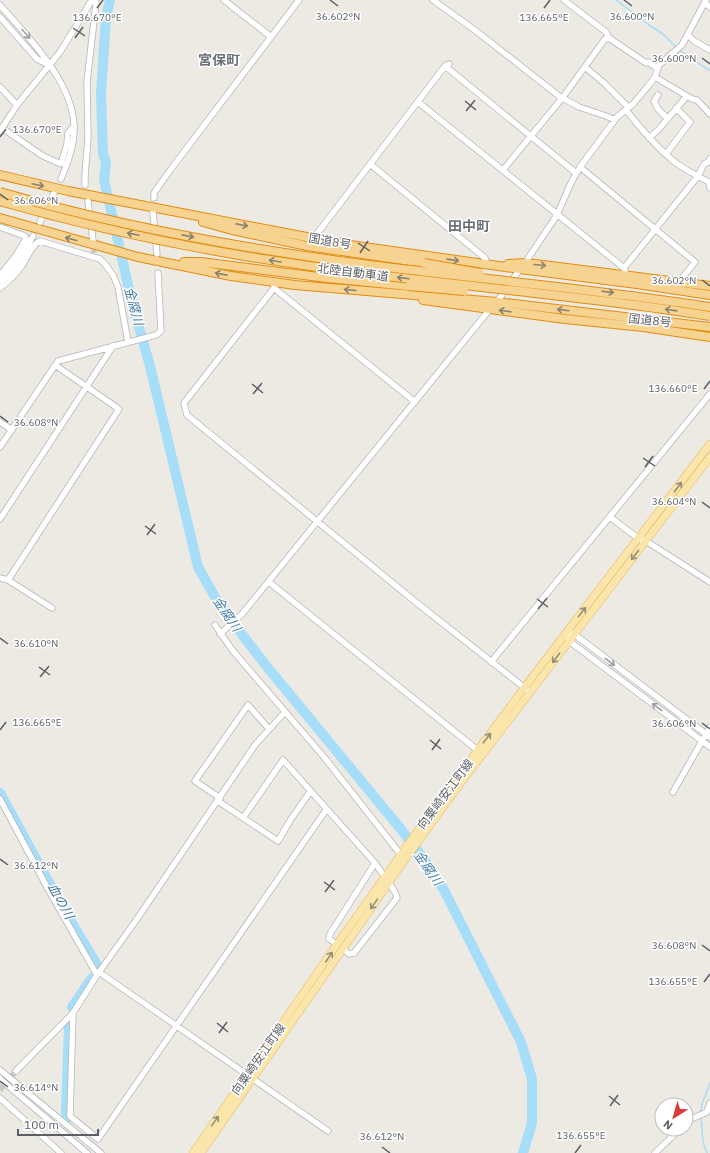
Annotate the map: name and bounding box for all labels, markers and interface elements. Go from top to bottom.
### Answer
text: 36.602°N [316,10,360,23]
text: 36.600°N [610,10,654,23]
text: 136.670°E [72,11,122,24]
text: 136.665°E [519,11,569,24]
one-way arrow [21,29,30,39]
district label: 宮保町 [198,51,240,69]
text: 36.600°N [652,52,696,65]
text: 136.670°E [12,123,62,136]
one-way arrow [31,181,44,189]
text: 36.606°N [14,194,58,207]
district label: 田中町 [448,217,490,235]
one-way arrow [235,221,248,229]
one-way arrow [127,230,140,238]
street label: 国道8号 [307,230,353,252]
one-way arrow [181,232,194,240]
one-way arrow [65,235,78,242]
one-way arrow [446,256,459,264]
one-way arrow [268,257,281,265]
street label: 北陸自動車道 [316,260,390,284]
one-way arrow [533,261,546,268]
one-way arrow [215,269,228,277]
one-way arrow [397,274,410,282]
text: 36.602°N [652,274,696,287]
water label: 金腐川 [121,285,148,329]
one-way arrow [344,286,357,293]
one-way arrow [601,289,614,296]
one-way arrow [557,306,570,313]
one-way arrow [665,306,678,314]
one-way arrow [499,307,512,315]
street label: 国道8号 [628,310,672,330]
text: 136.660°E [648,382,698,395]
text: 36.608°N [14,416,58,429]
one-way arrow [674,481,682,492]
text: 36.604°N [652,495,696,508]
one-way arrow [631,549,640,560]
water label: 金腐川 [209,593,246,636]
one-way arrow [578,607,586,618]
text: 36.610°N [14,637,58,650]
one-way arrow [552,652,560,663]
one-way arrow [604,658,615,666]
one-way arrow [651,703,662,711]
text: 136.665°E [12,716,62,729]
text: 36.606°N [652,717,696,730]
one-way arrow [482,733,491,744]
street label: 向粟崎安江町線 [414,756,476,832]
water label: 金腐川 [410,847,447,890]
text: 36.612°N [14,859,58,872]
water label: 血の川 [44,880,79,924]
one-way arrow [370,898,378,909]
text: 36.608°N [652,939,696,952]
one-way arrow [325,952,333,963]
text: 136.655°E [648,975,698,988]
street label: 向粟崎安江町線 [228,1020,288,1098]
text: 36.614°N [14,1081,58,1094]
north arrow [654,1097,694,1137]
scale bar [18,1111,98,1137]
one-way arrow [211,1116,219,1127]
text: 100 m [24,1117,59,1132]
text: N [661,1117,675,1133]
text: 136.655°E [556,1129,606,1142]
text: 36.612°N [360,1130,404,1143]

